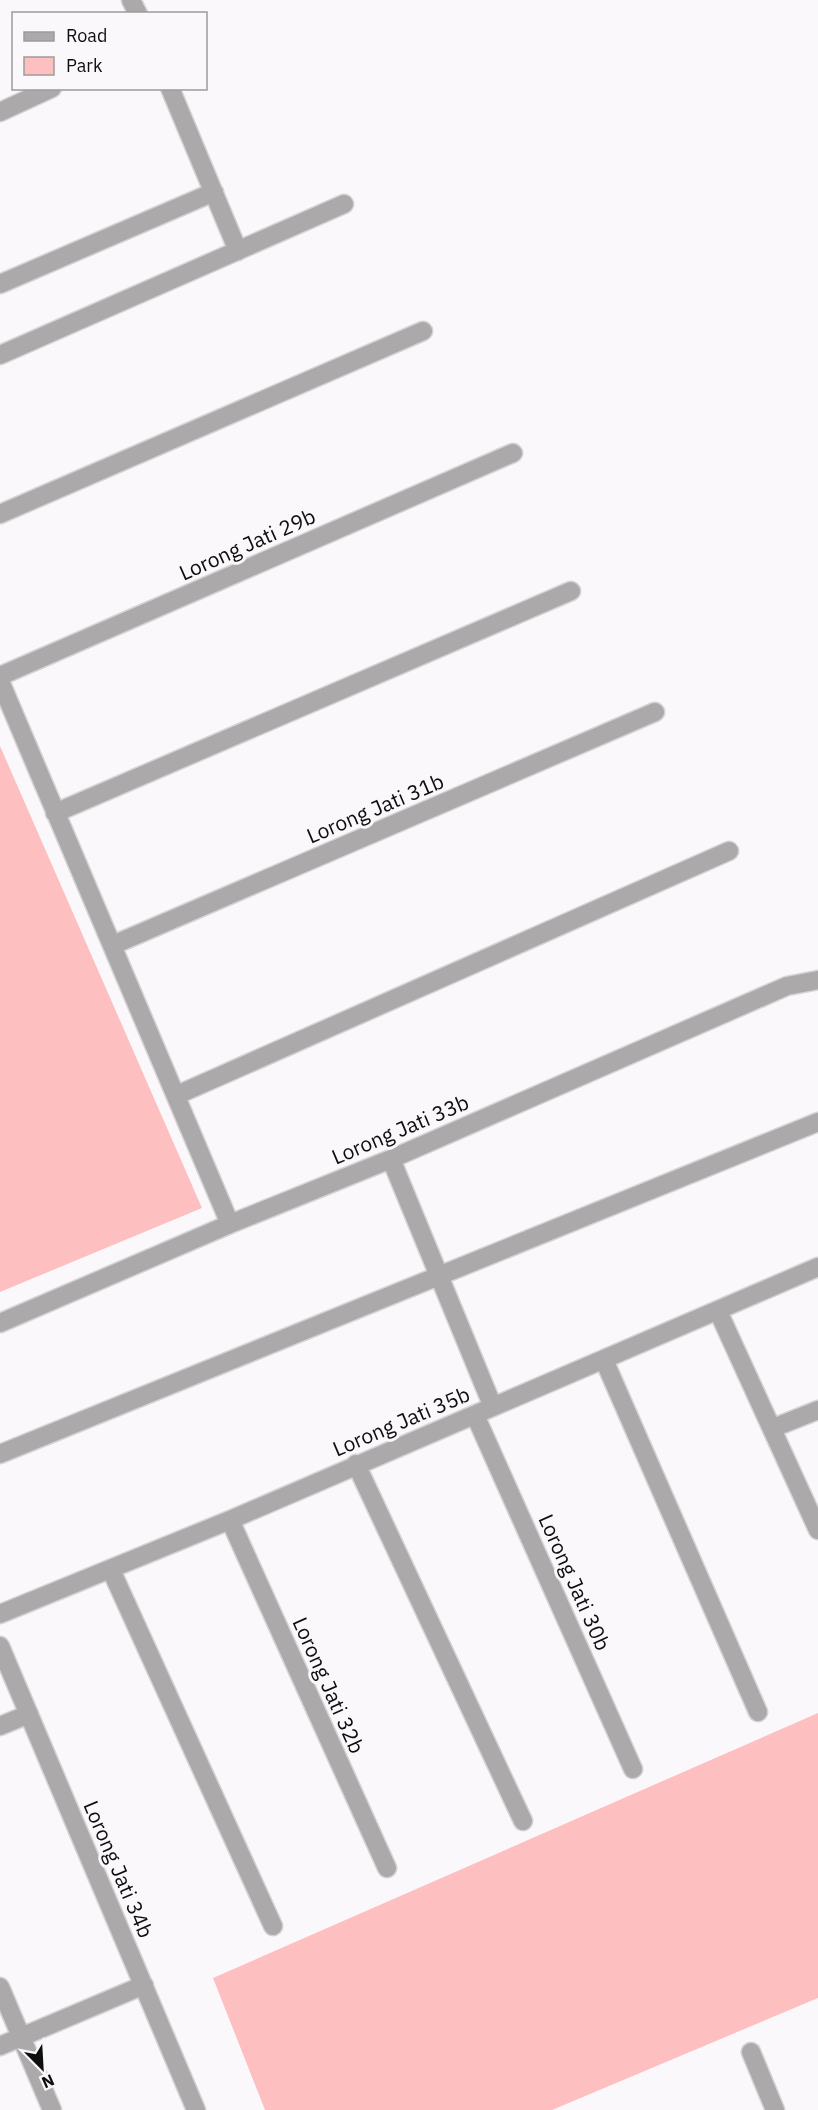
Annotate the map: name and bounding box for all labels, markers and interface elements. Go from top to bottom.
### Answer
legend [12,12,207,90]
text: Road [66,24,107,47]
text: Park [66,54,103,77]
street label: Lorong Jati 29b [174,501,320,587]
street label: Lorong Jati 31b [302,767,448,849]
street label: Lorong Jati 33b [327,1088,473,1170]
street label: Lorong Jati 35b [328,1380,474,1462]
street label: Lorong Jati 30b [532,1509,618,1655]
street label: Lorong Jati 32b [286,1612,372,1758]
street label: Lorong Jati 34b [78,1796,160,1942]
north arrow [12,2038,72,2098]
text: N [39,2070,57,2093]

